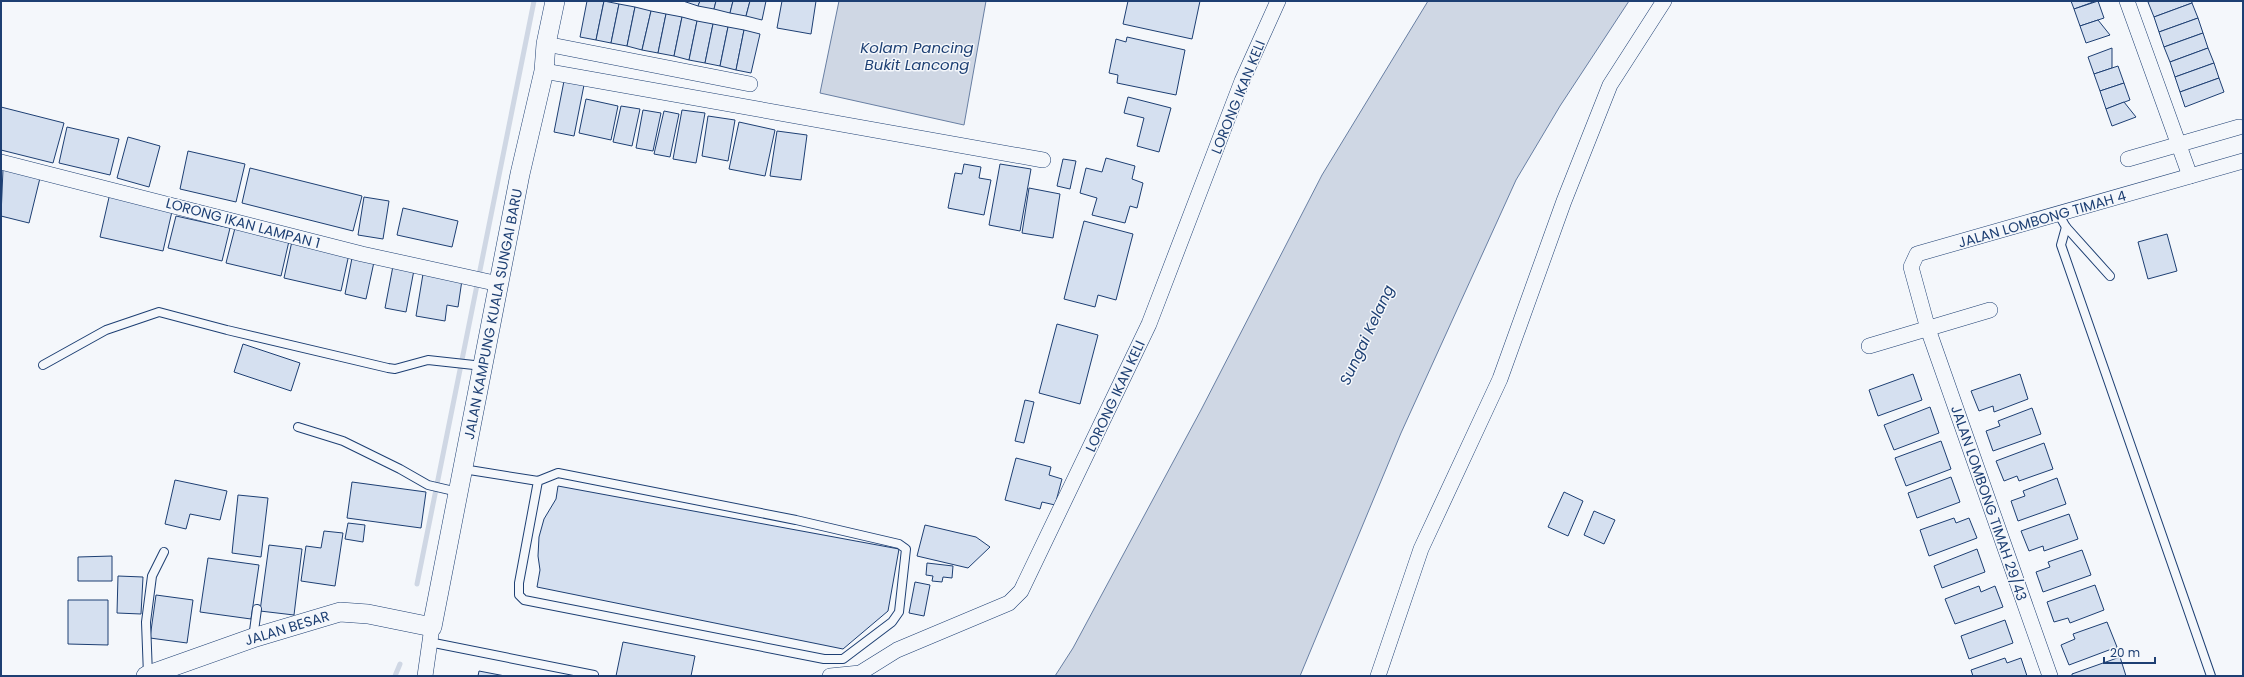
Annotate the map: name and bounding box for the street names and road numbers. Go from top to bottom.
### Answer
street label: LORONG IKAN KELI [1206,37,1270,157]
street label: JALAN LOMBONG TIMAH 4 [1956,185,2128,253]
street label: JALAN KAMPUNG KUALA SUNGAI BARU [459,187,527,441]
street label: LORONG IKAN LAMPAN 1 [164,193,322,253]
street label: LORONG IKAN KELI [1080,337,1150,455]
street label: JALAN LOMBONG TIMAH 29/43 [1946,403,2032,603]
street label: JALAN BESAR [242,606,332,650]

